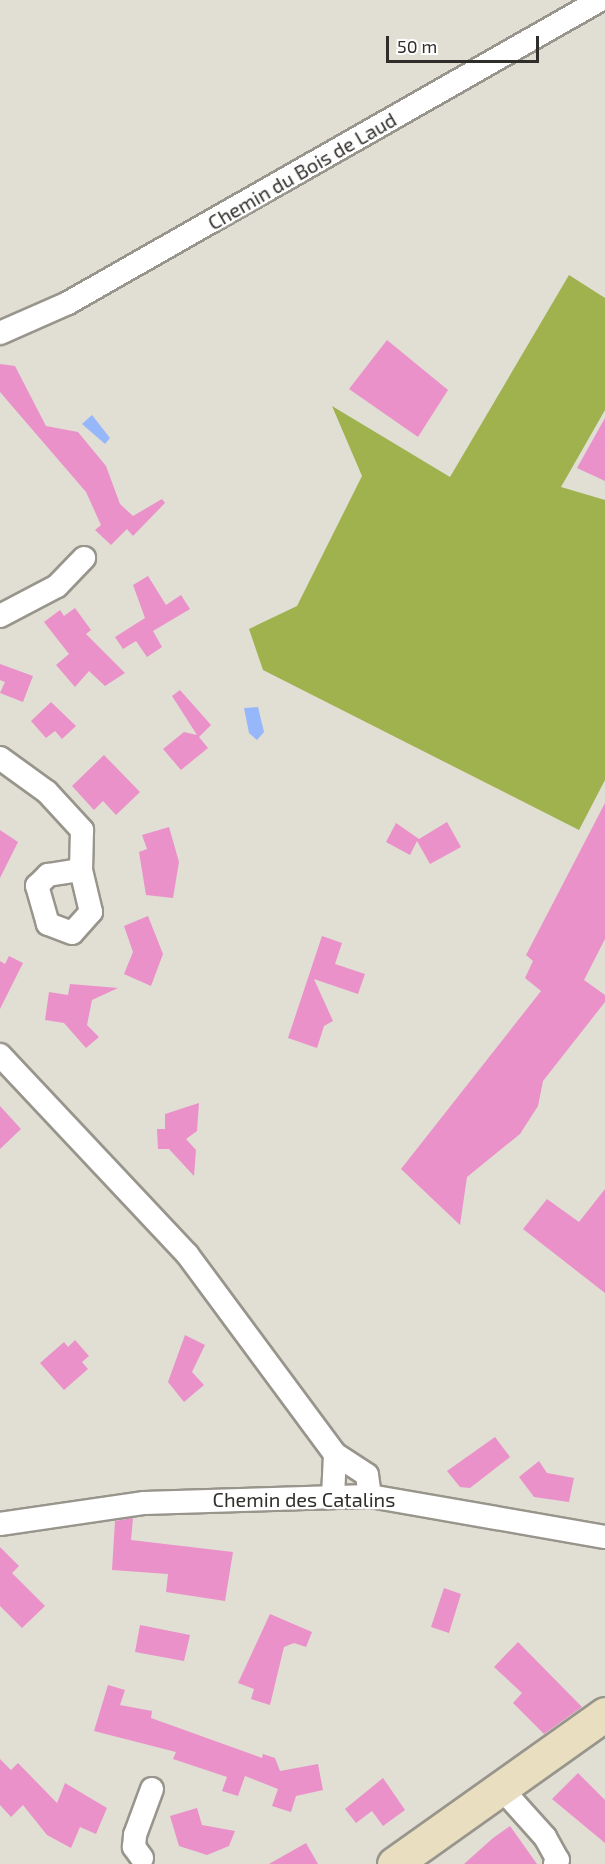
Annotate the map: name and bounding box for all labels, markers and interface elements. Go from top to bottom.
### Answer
scale bar [389,24,542,62]
text: 50 m [397,35,437,57]
street label: Chemin du Bois de Laud [203,107,401,235]
street label: Chemin des Catalins [213,1487,395,1511]

